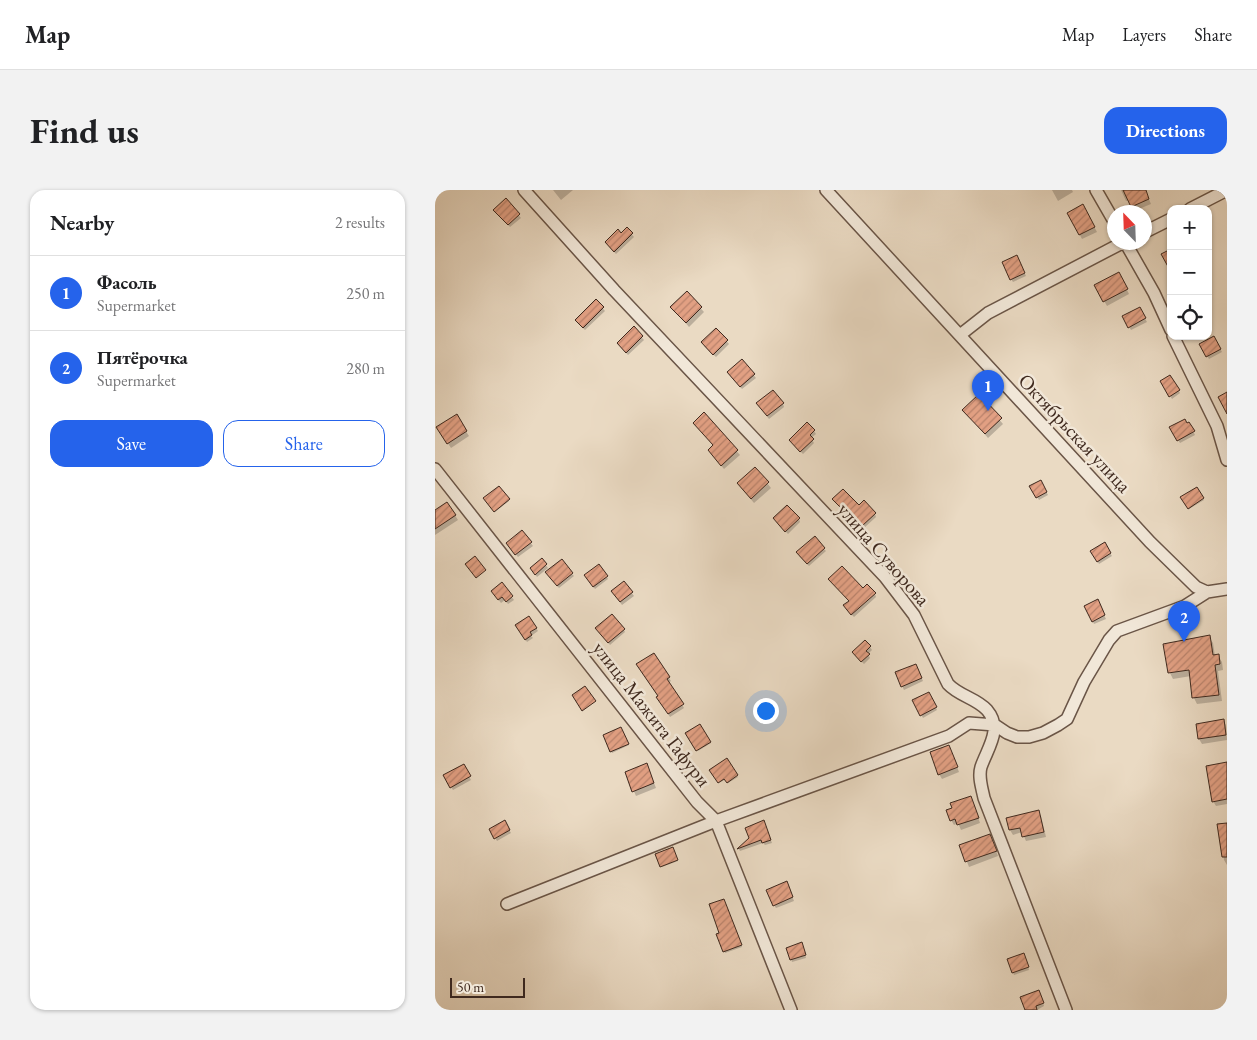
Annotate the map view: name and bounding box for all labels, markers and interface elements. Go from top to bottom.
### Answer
text: Map [25,19,70,50]
text: Map [1062,23,1094,46]
text: Layers [1122,23,1166,46]
text: Share [1194,23,1232,46]
button: Directions [1104,107,1227,154]
text: Find us [30,108,139,153]
north arrow [1107,205,1152,250]
map controls [1167,205,1212,340]
button: + [1167,205,1212,250]
text: Nearby [50,209,114,236]
text: 2 results [335,212,385,233]
button: − [1167,250,1212,295]
text: Фасоль [97,270,157,295]
text: 1 [62,283,70,304]
text: 250 m [346,283,385,304]
text: Supermarket [97,295,176,316]
button: locate [1167,295,1212,340]
text: Пятёрочка [97,345,188,370]
text: 2 [62,358,70,379]
text: 280 m [346,358,385,379]
street label: Октябрьская улица [1013,368,1137,498]
text: Supermarket [97,370,176,391]
pin: 1 [972,370,1004,411]
button: Save [50,420,213,467]
button: Share [223,420,385,467]
street label: улица Суворова [832,497,936,611]
pin: 2 [1168,601,1200,642]
street label: улица Мажита Гафури [587,636,717,792]
your location [753,698,779,724]
scale bar [450,975,525,998]
text: 50 m [457,978,484,996]

